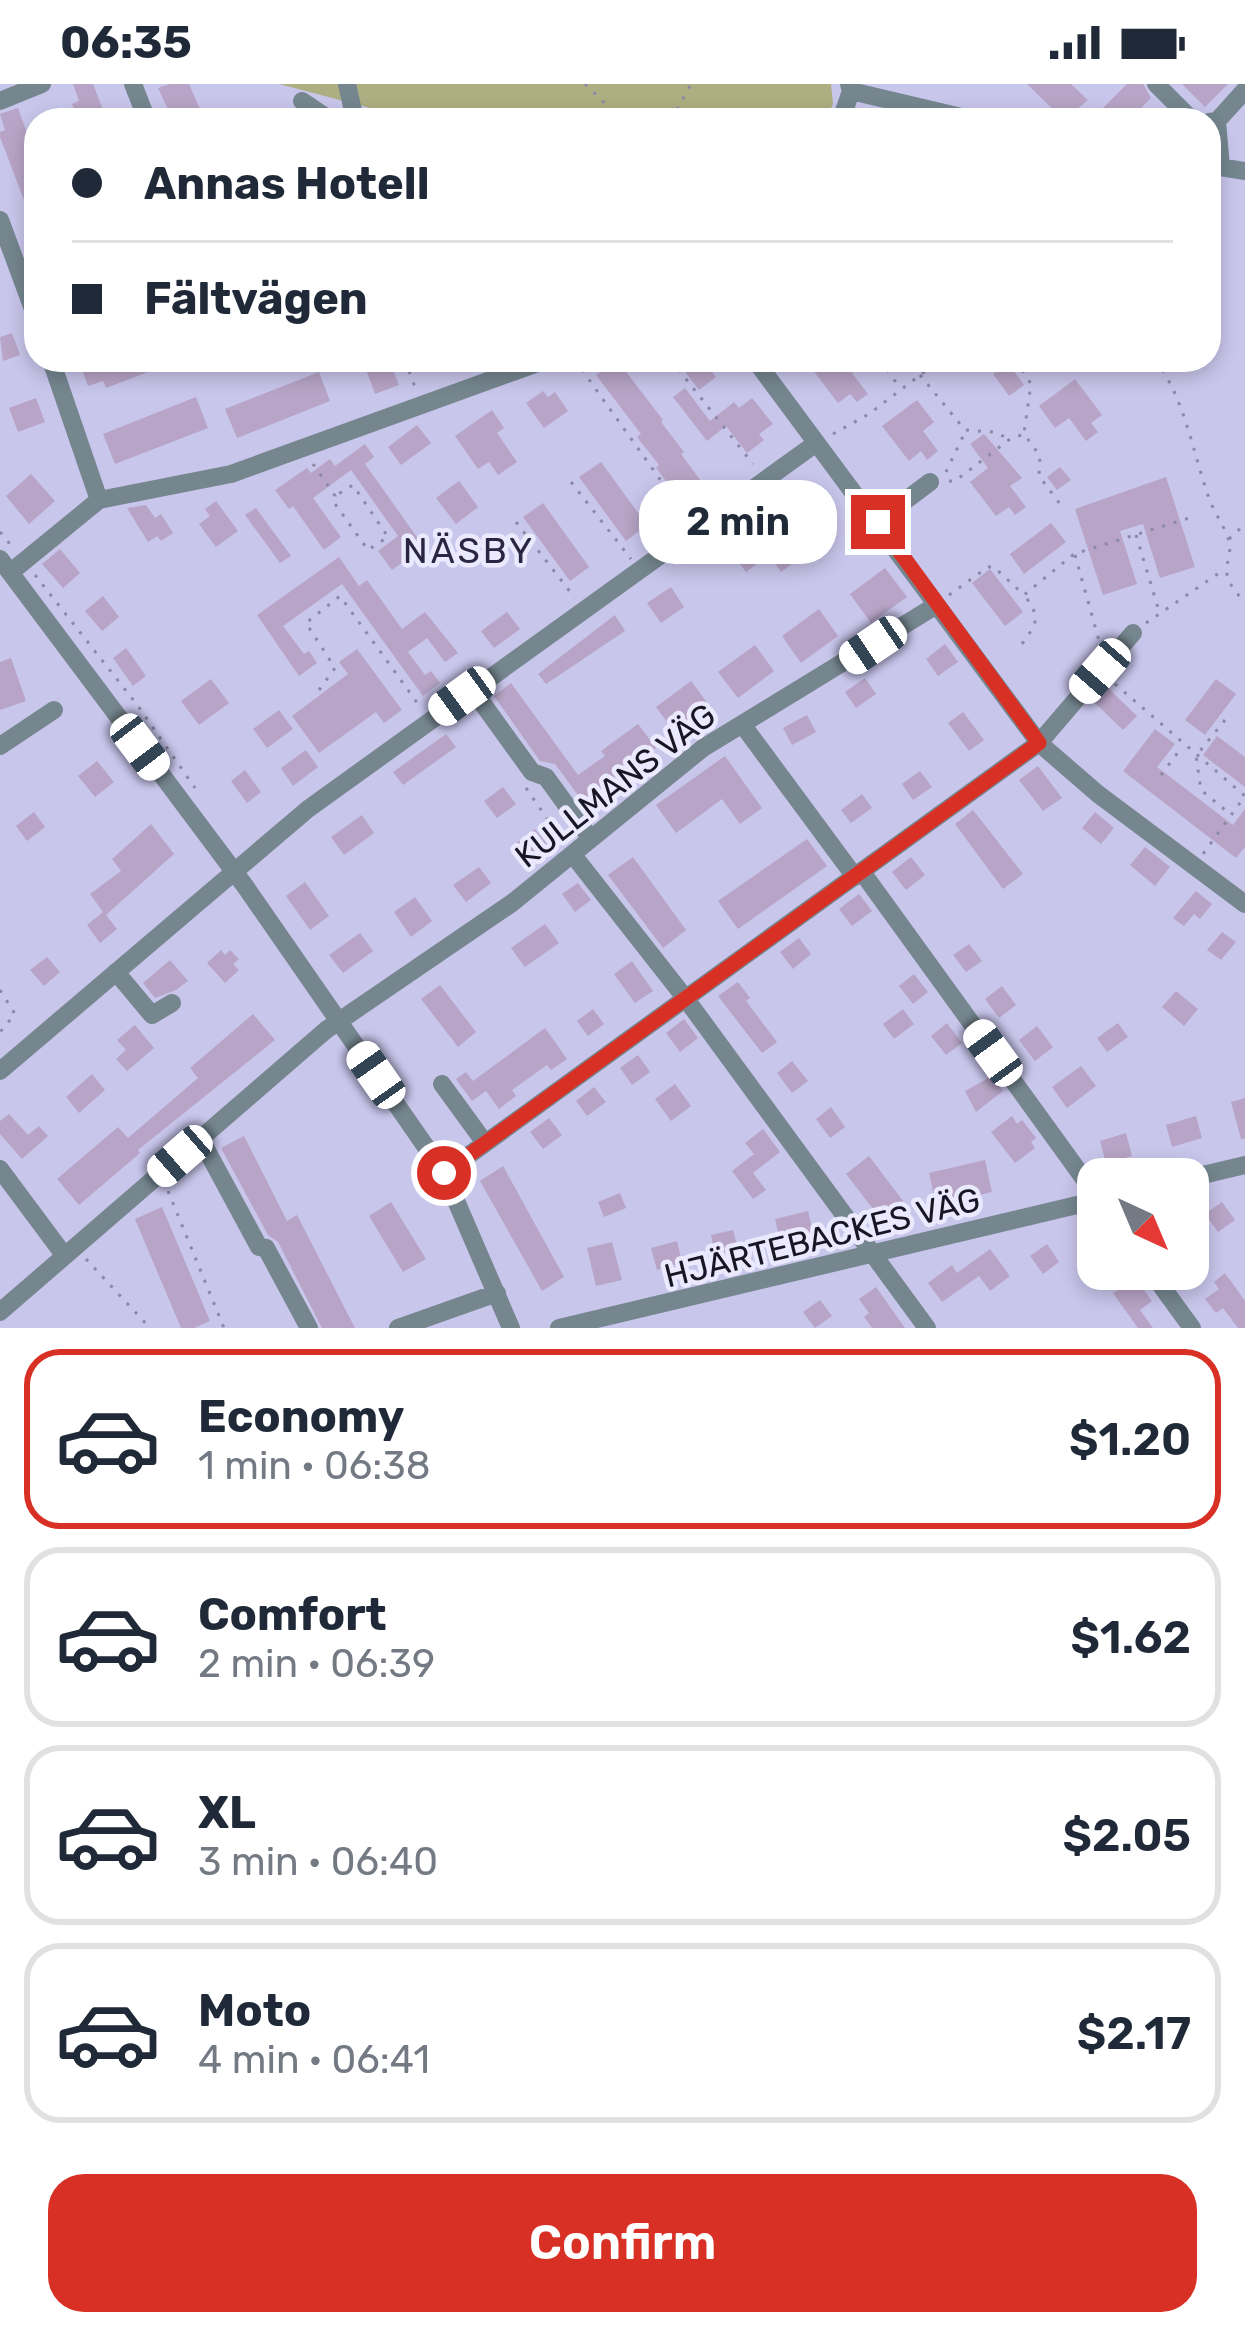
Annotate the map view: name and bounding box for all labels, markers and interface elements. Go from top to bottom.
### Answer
text: 06:35 [60,16,192,69]
text: Annas Hotell [144,157,430,210]
text: Fältvägen [144,272,368,325]
callout: 2 min [638,480,836,564]
route end [851,495,905,549]
text: 2 min [686,499,790,545]
district label: NÄSBY [403,529,535,572]
car [833,610,913,680]
car [1063,632,1137,710]
car [422,660,502,732]
street label: KULLMANS VÄG [507,695,723,876]
car [104,707,176,787]
car [957,1013,1029,1093]
car [341,1035,411,1115]
car [141,1119,219,1193]
route start [417,1146,471,1200]
north arrow [1077,1158,1209,1290]
map controls [1077,1158,1209,1290]
street label: HJÄRTEBACKES VÄG [660,1179,984,1296]
icon: car [54,1385,162,1493]
text: Economy [198,1390,404,1443]
text: $1.20 [1069,1413,1191,1466]
text: 1 min · 06:38 [198,1443,430,1489]
icon: car [54,1583,162,1691]
text: Comfort [198,1588,387,1641]
text: $1.62 [1071,1611,1191,1664]
text: 2 min · 06:39 [198,1641,435,1687]
icon: car [54,1781,162,1889]
text: XL [198,1786,256,1839]
text: $2.05 [1062,1809,1191,1862]
text: 3 min · 06:40 [198,1839,438,1885]
icon: car [54,1979,162,2087]
text: Moto [198,1984,311,2037]
text: $2.17 [1077,2007,1191,2060]
text: 4 min · 06:41 [198,2037,430,2083]
button: Confirm [48,2174,1197,2312]

